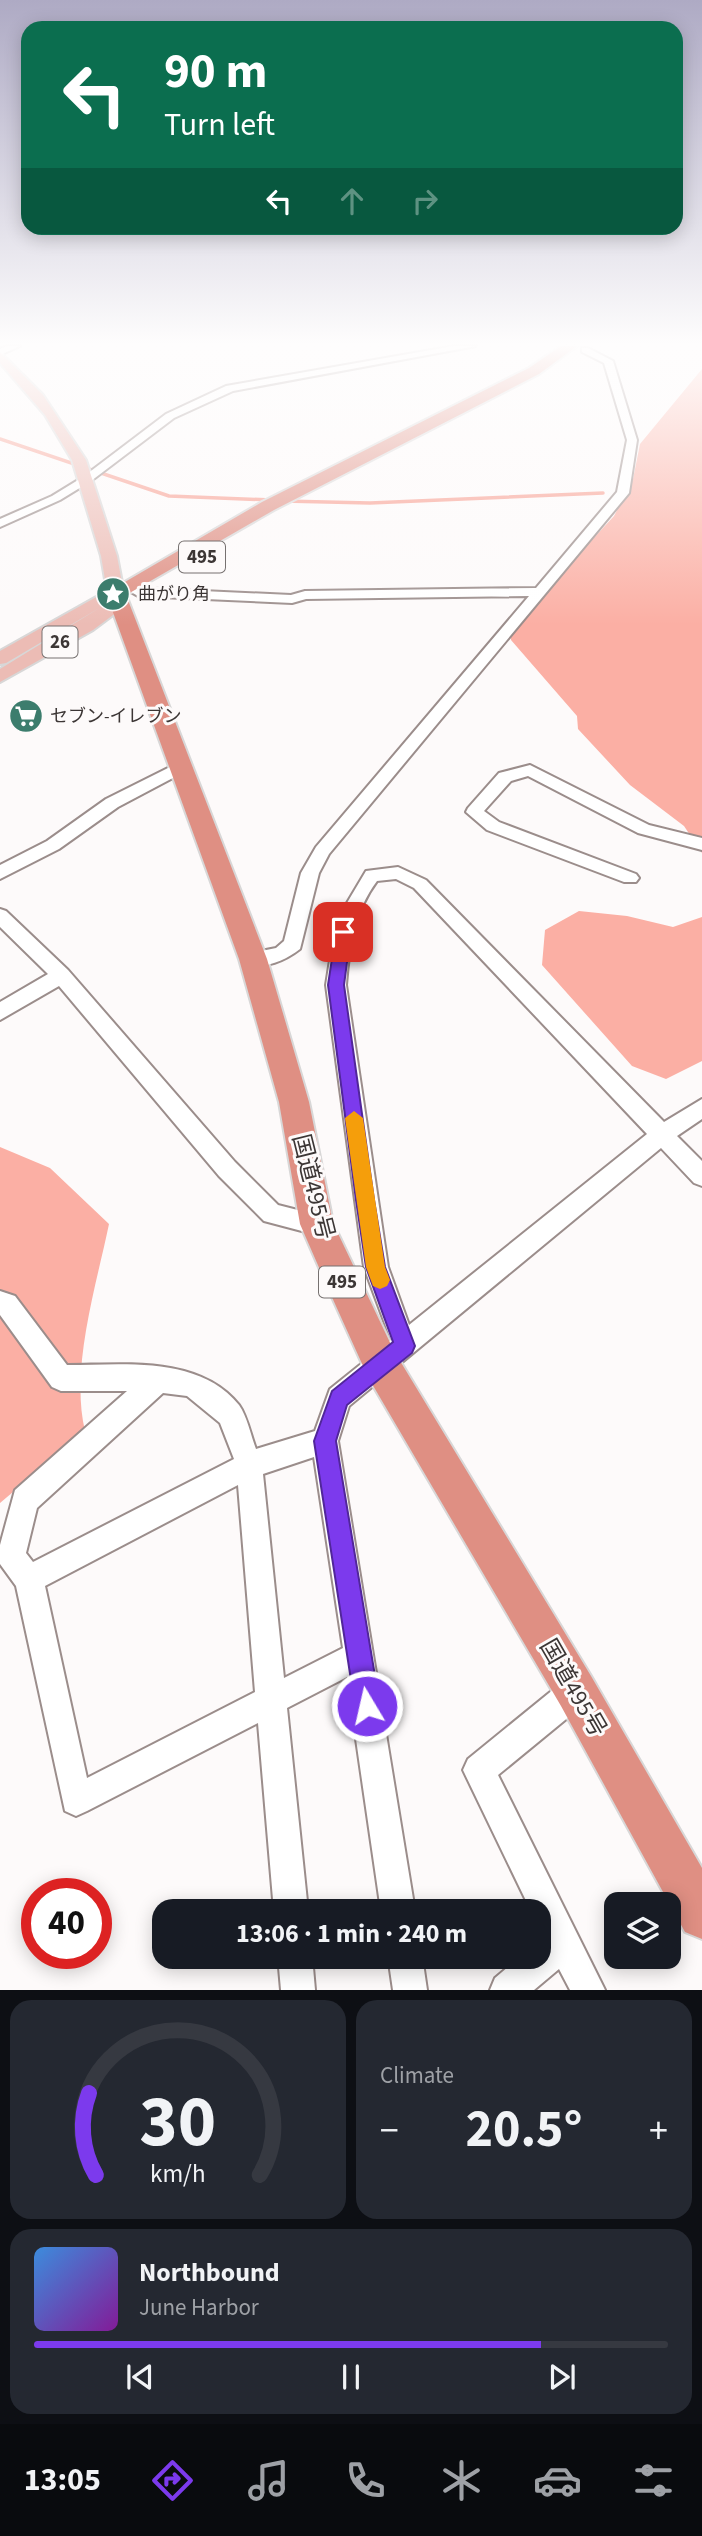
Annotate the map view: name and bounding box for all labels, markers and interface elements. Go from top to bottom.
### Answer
text: 90 m [164,37,268,107]
icon: left [49,49,140,140]
text: Turn left [164,102,275,148]
icon: left [260,182,298,220]
icon: ahead [333,182,371,220]
icon: right [406,182,444,220]
road number: 495 [179,542,225,572]
place icon: 曲がり角 [94,575,132,613]
place label: 曲がり角 [138,582,210,607]
road number: 26 [42,626,78,657]
supermarket icon: セブン-イレブン [7,697,45,735]
place label: セブン-イレブン [50,704,182,729]
pin [313,902,373,962]
icon: arrive [324,913,362,951]
street label: 国道495号 [283,1130,343,1244]
road number: 495 [319,1266,365,1298]
street label: 国道495号 [531,1633,615,1743]
position arrow [330,1669,404,1743]
speed limit sign: 40 [21,1878,112,1969]
map controls [604,1892,681,1969]
button: layers [604,1892,681,1969]
text: 13:06 · 1 min · 240 m [236,1915,467,1952]
text: Climate [380,2059,454,2092]
text: 30 [140,2071,216,2175]
text: 20.5° [466,2093,582,2167]
text: − [380,2104,399,2158]
text: + [649,2104,668,2158]
text: km/h [150,2156,206,2192]
text: Northbound [139,2254,280,2291]
text: June Harbor [139,2291,259,2324]
icon: previous [121,2358,159,2396]
icon: pause [332,2358,370,2396]
icon: next [543,2358,581,2396]
icon: directions [148,2456,197,2505]
icon: music [244,2456,293,2505]
icon: phone [341,2456,390,2505]
icon: climate [437,2456,486,2505]
icon: car [533,2456,582,2505]
icon: filters [629,2456,678,2505]
text: 13:05 [24,2457,101,2503]

